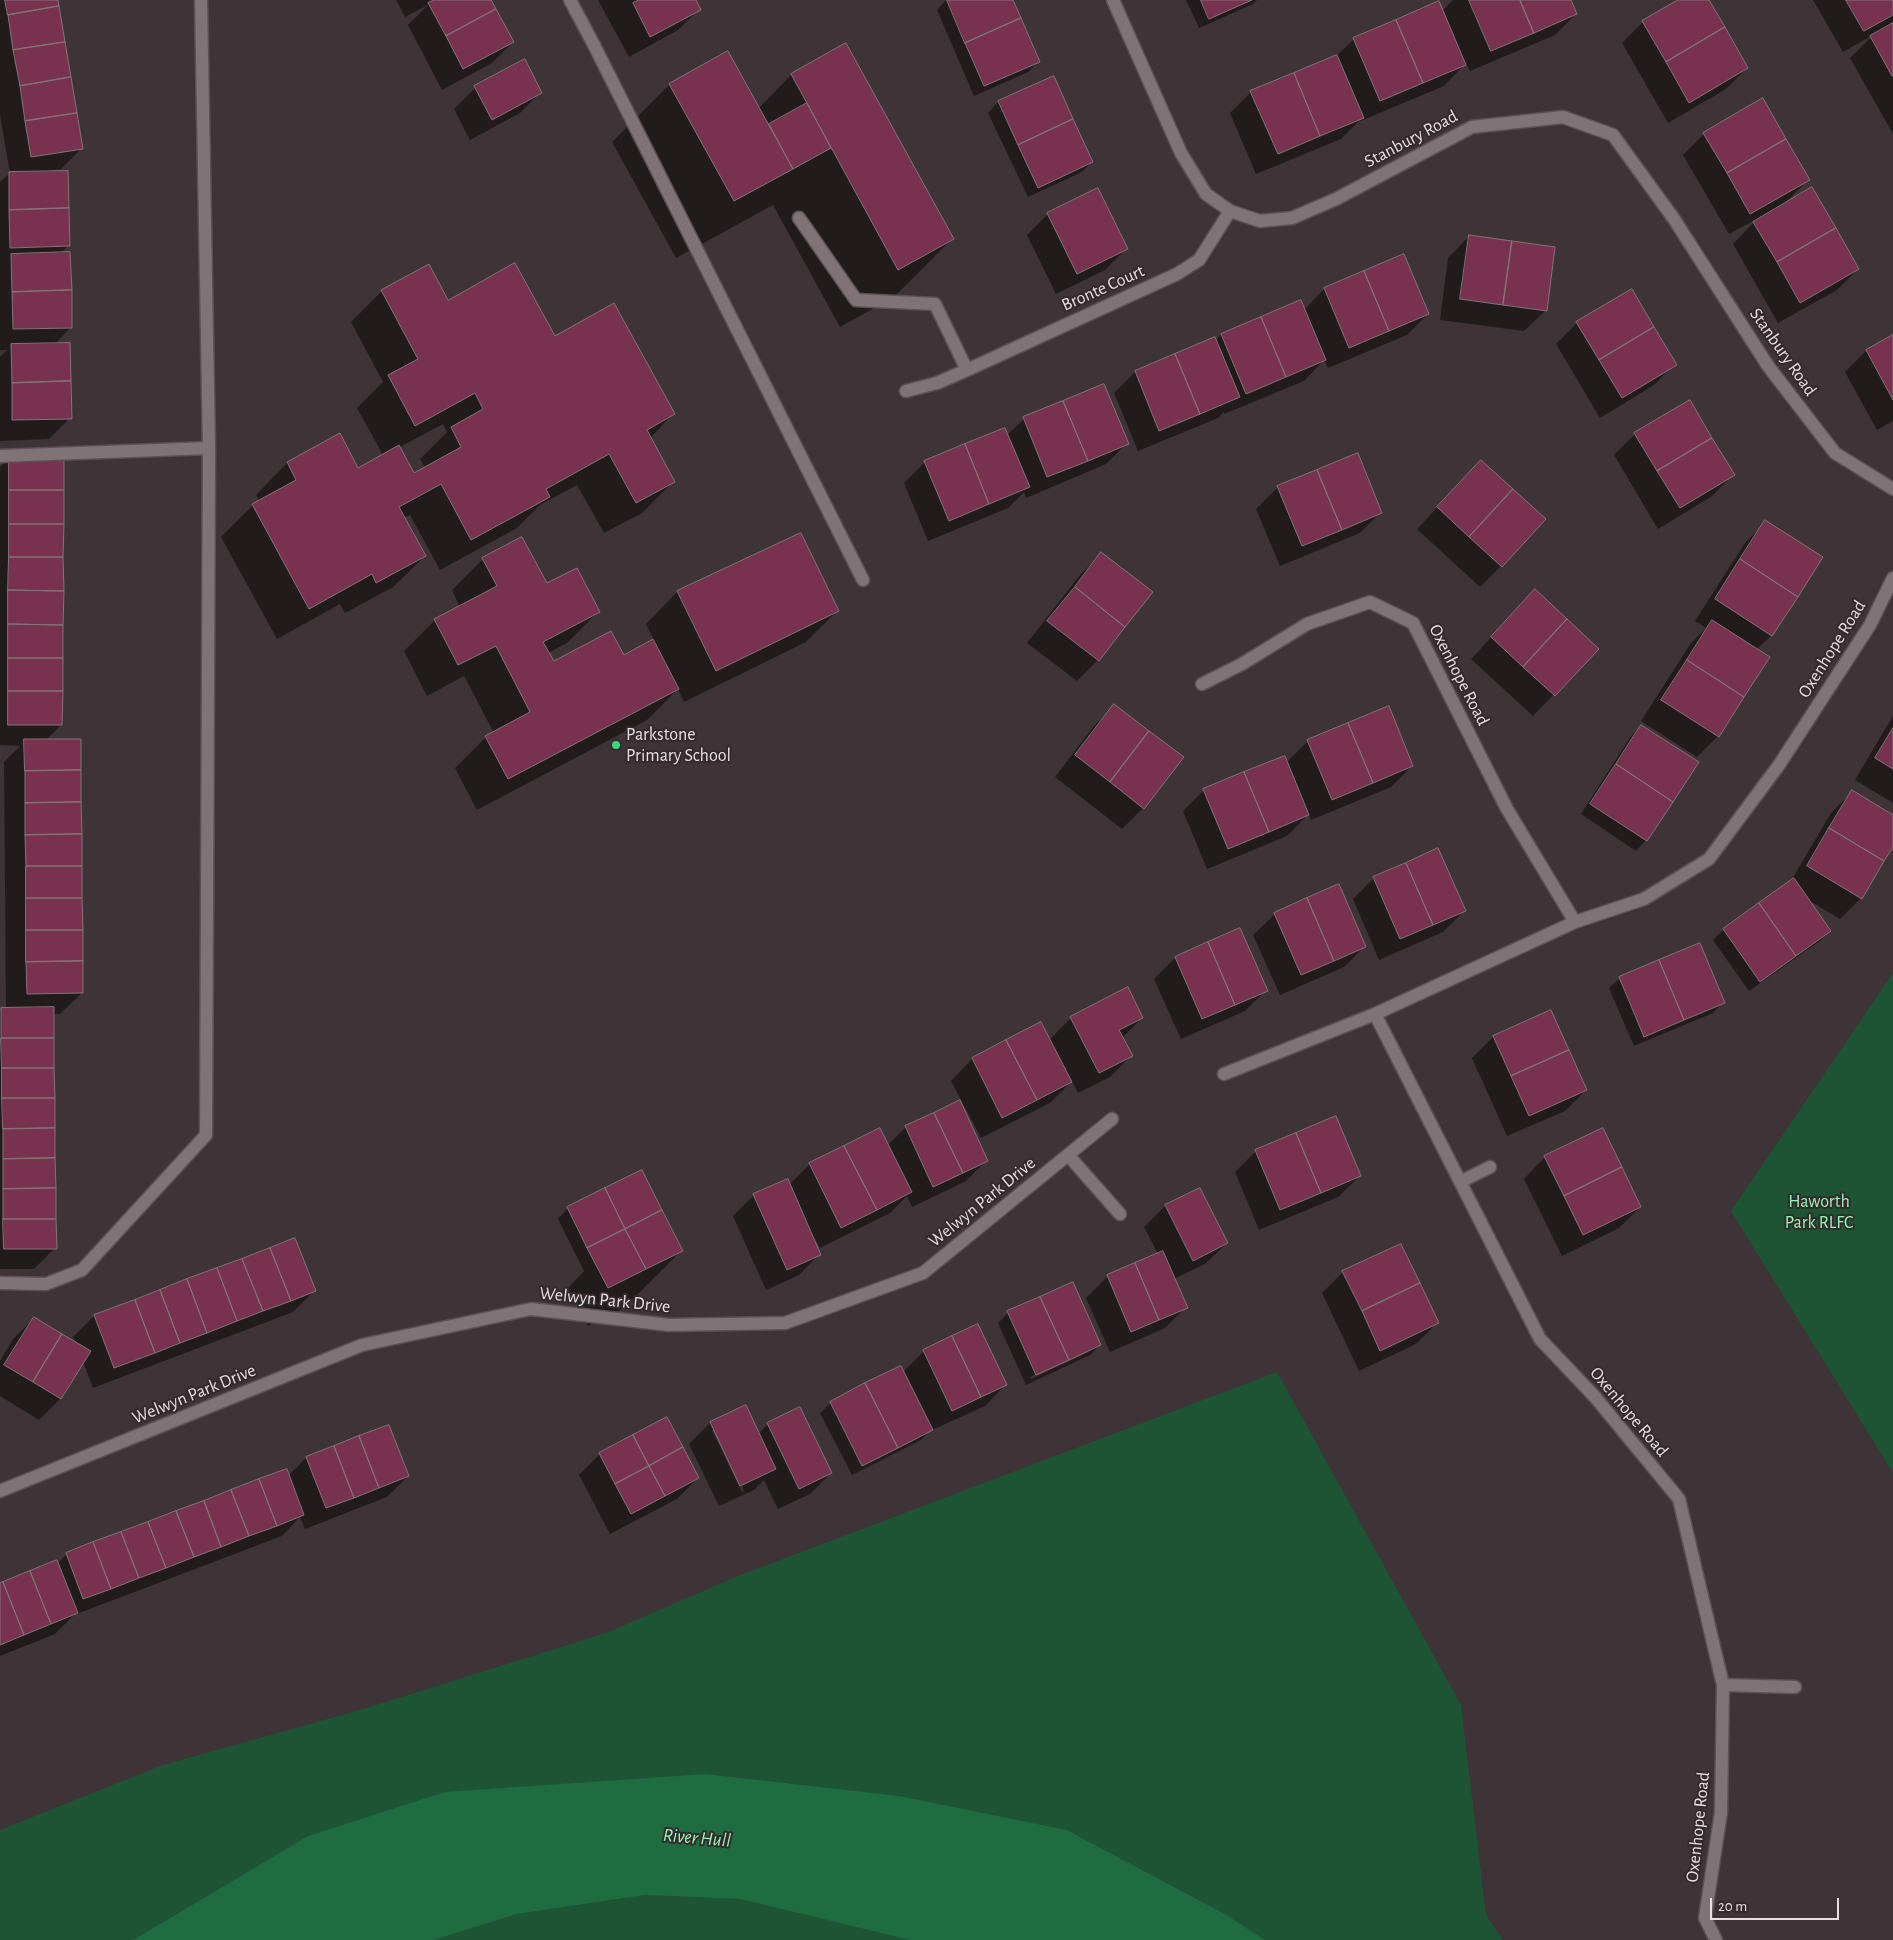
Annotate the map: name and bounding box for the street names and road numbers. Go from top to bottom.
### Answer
street label: Stanbury Road [1361,105,1461,173]
street label: Bronte Court [1058,260,1148,316]
street label: Stanbury Road [1745,304,1821,400]
street label: Oxenhope Road [1793,596,1871,702]
street label: Oxenhope Road [1424,621,1494,729]
street label: Welwyn Park Drive [924,1152,1040,1252]
street label: Welwyn Park Drive [538,1282,672,1318]
street label: Welwyn Park Drive [129,1359,259,1429]
street label: Oxenhope Road [1585,1363,1673,1461]
street label: Oxenhope Road [1681,1771,1715,1883]

